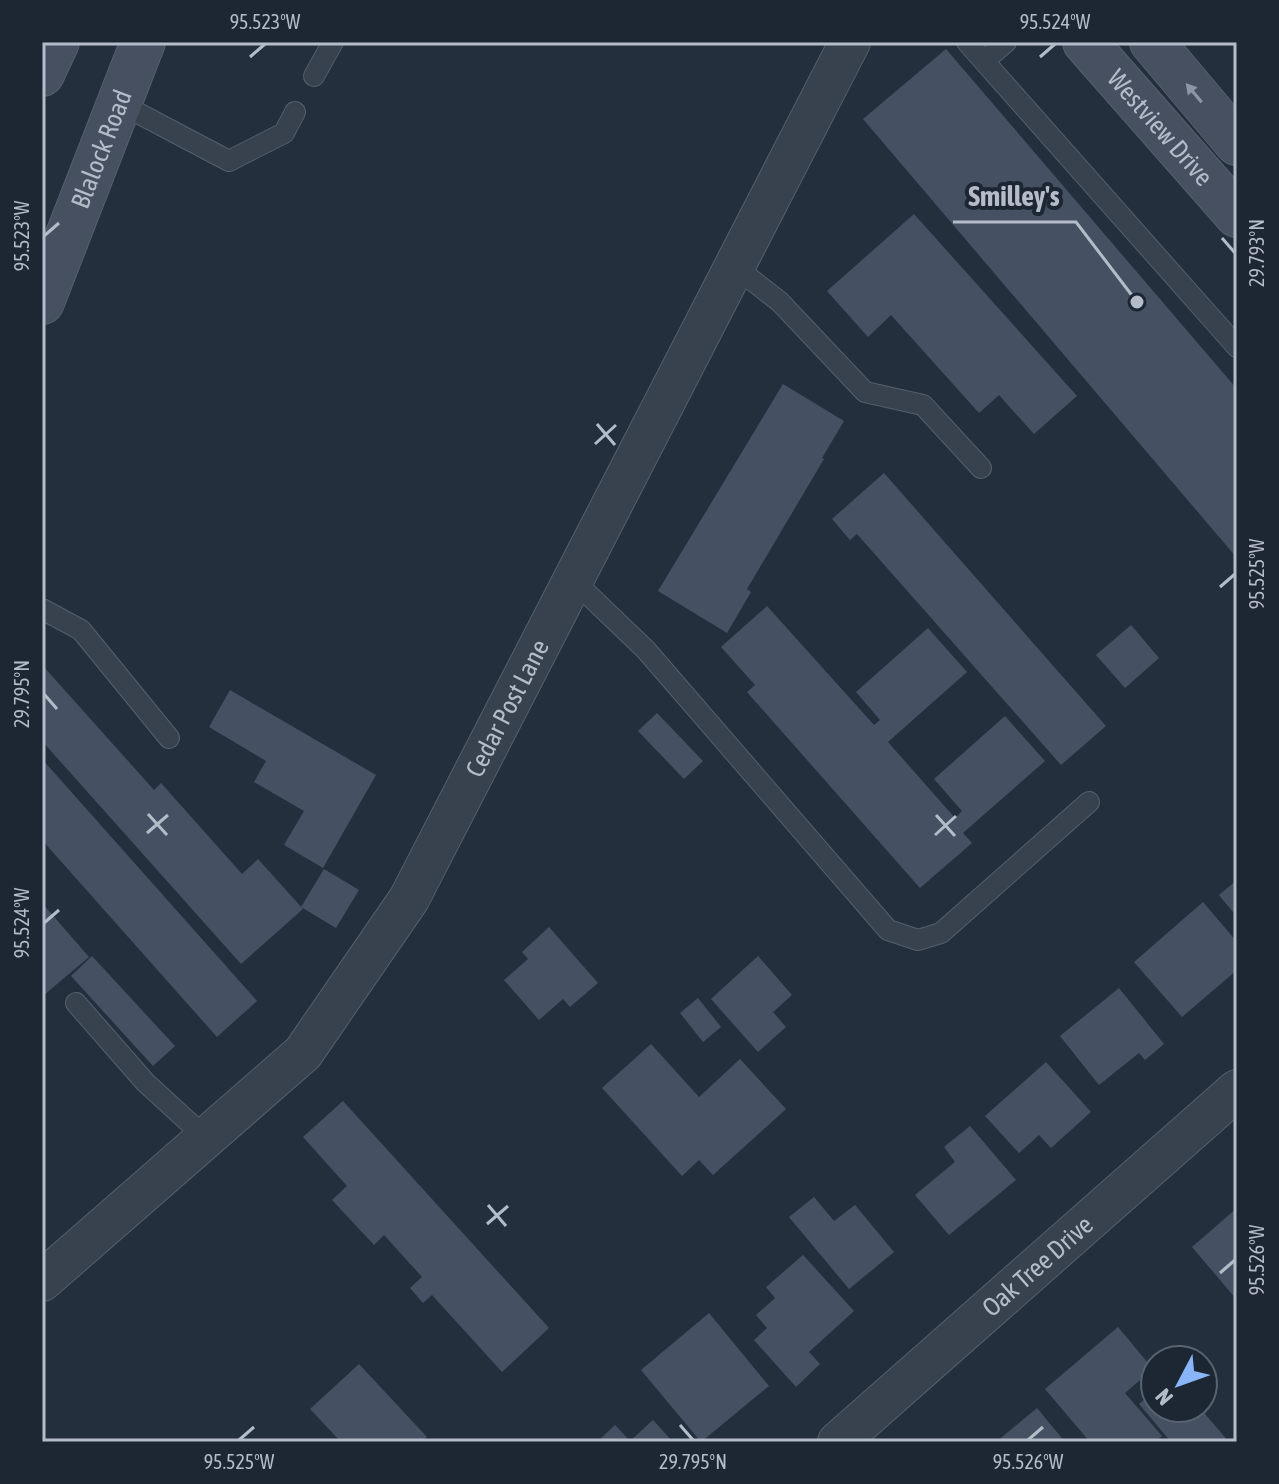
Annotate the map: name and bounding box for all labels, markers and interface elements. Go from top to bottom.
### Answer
text: 95.523°W [230,10,301,33]
text: 95.524°W [1020,10,1091,33]
street label: Westview Drive [1101,63,1219,192]
one-way arrow [1186,83,1203,103]
street label: Blalock Road [65,86,138,213]
callout: Smilley's [953,170,1076,222]
text: Smilley's [968,180,1060,212]
text: 95.523°W [10,200,33,271]
text: 29.793°N [1245,219,1268,287]
text: 95.525°W [1245,538,1268,609]
street label: Cedar Post Lane [459,634,555,782]
text: 29.795°N [10,660,33,728]
text: 95.524°W [10,887,33,958]
street label: Oak Tree Drive [976,1209,1099,1323]
text: 95.526°W [1245,1224,1268,1295]
north arrow [1139,1344,1219,1424]
text: N [1150,1384,1178,1411]
text: 95.525°W [204,1450,275,1473]
text: 29.795°N [659,1450,727,1473]
text: 95.526°W [993,1450,1064,1473]

